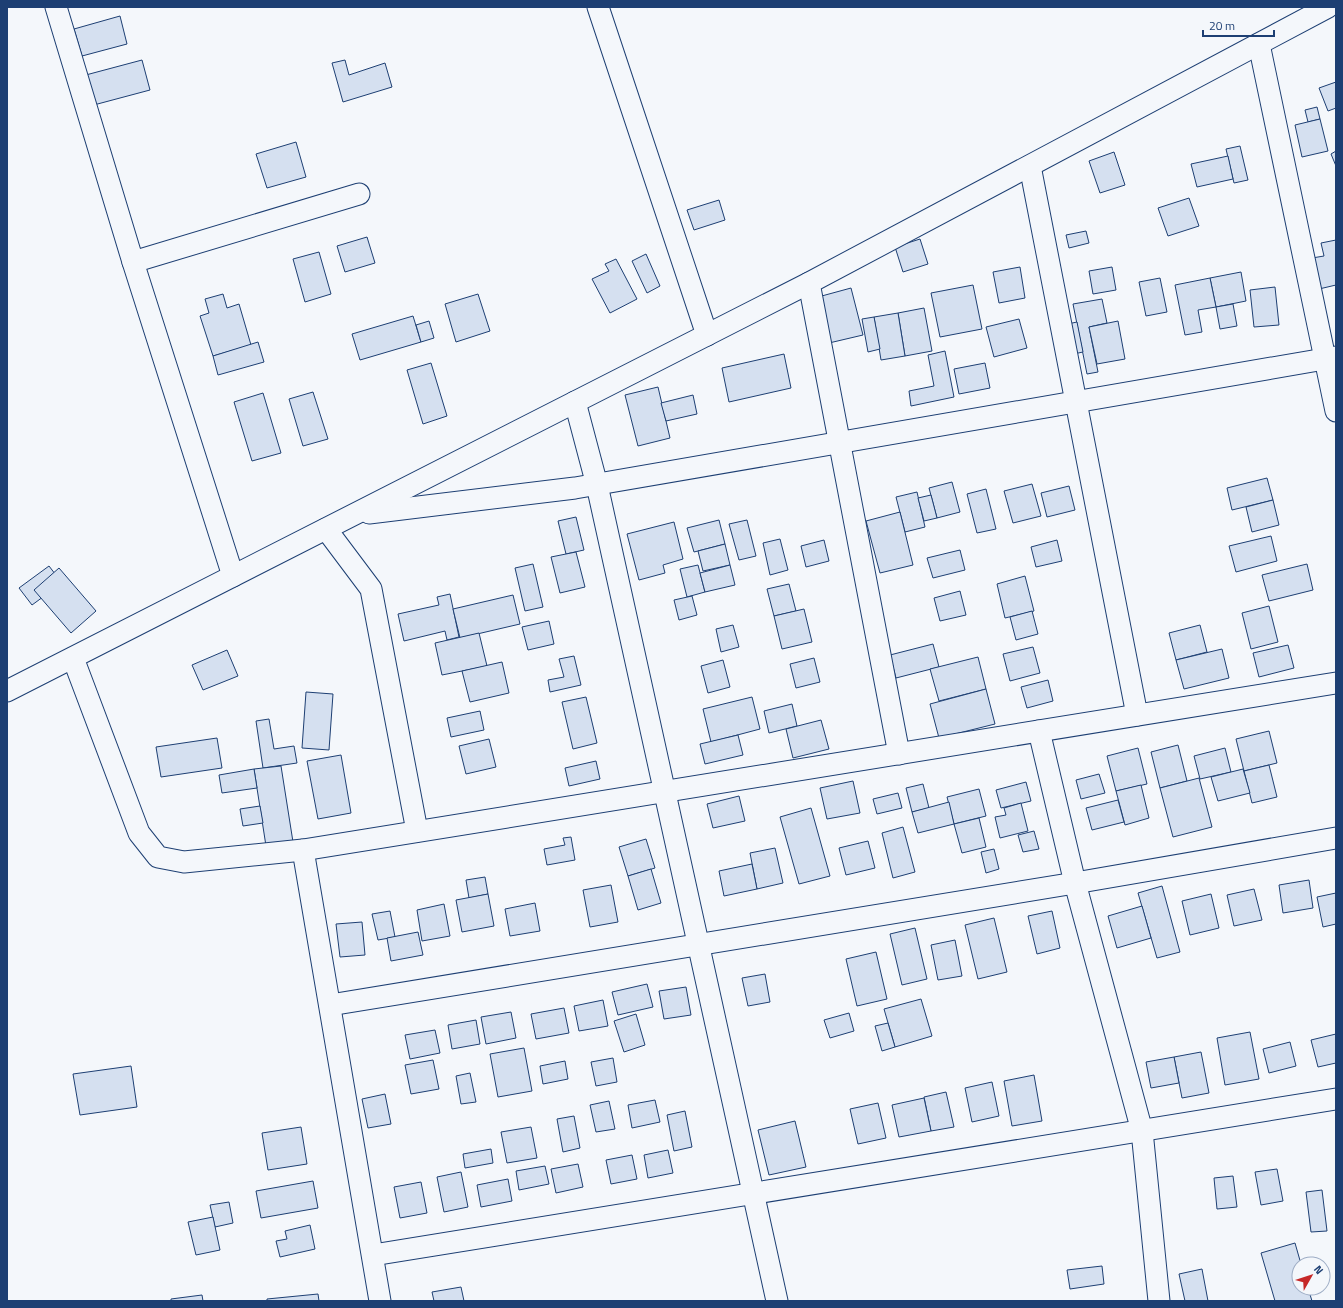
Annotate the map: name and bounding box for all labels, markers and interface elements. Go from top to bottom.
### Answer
scale bar [1203,12,1274,38]
text: 20 m [1209,16,1235,35]
north arrow [1291,1256,1331,1296]
text: N [1310,1262,1327,1278]

